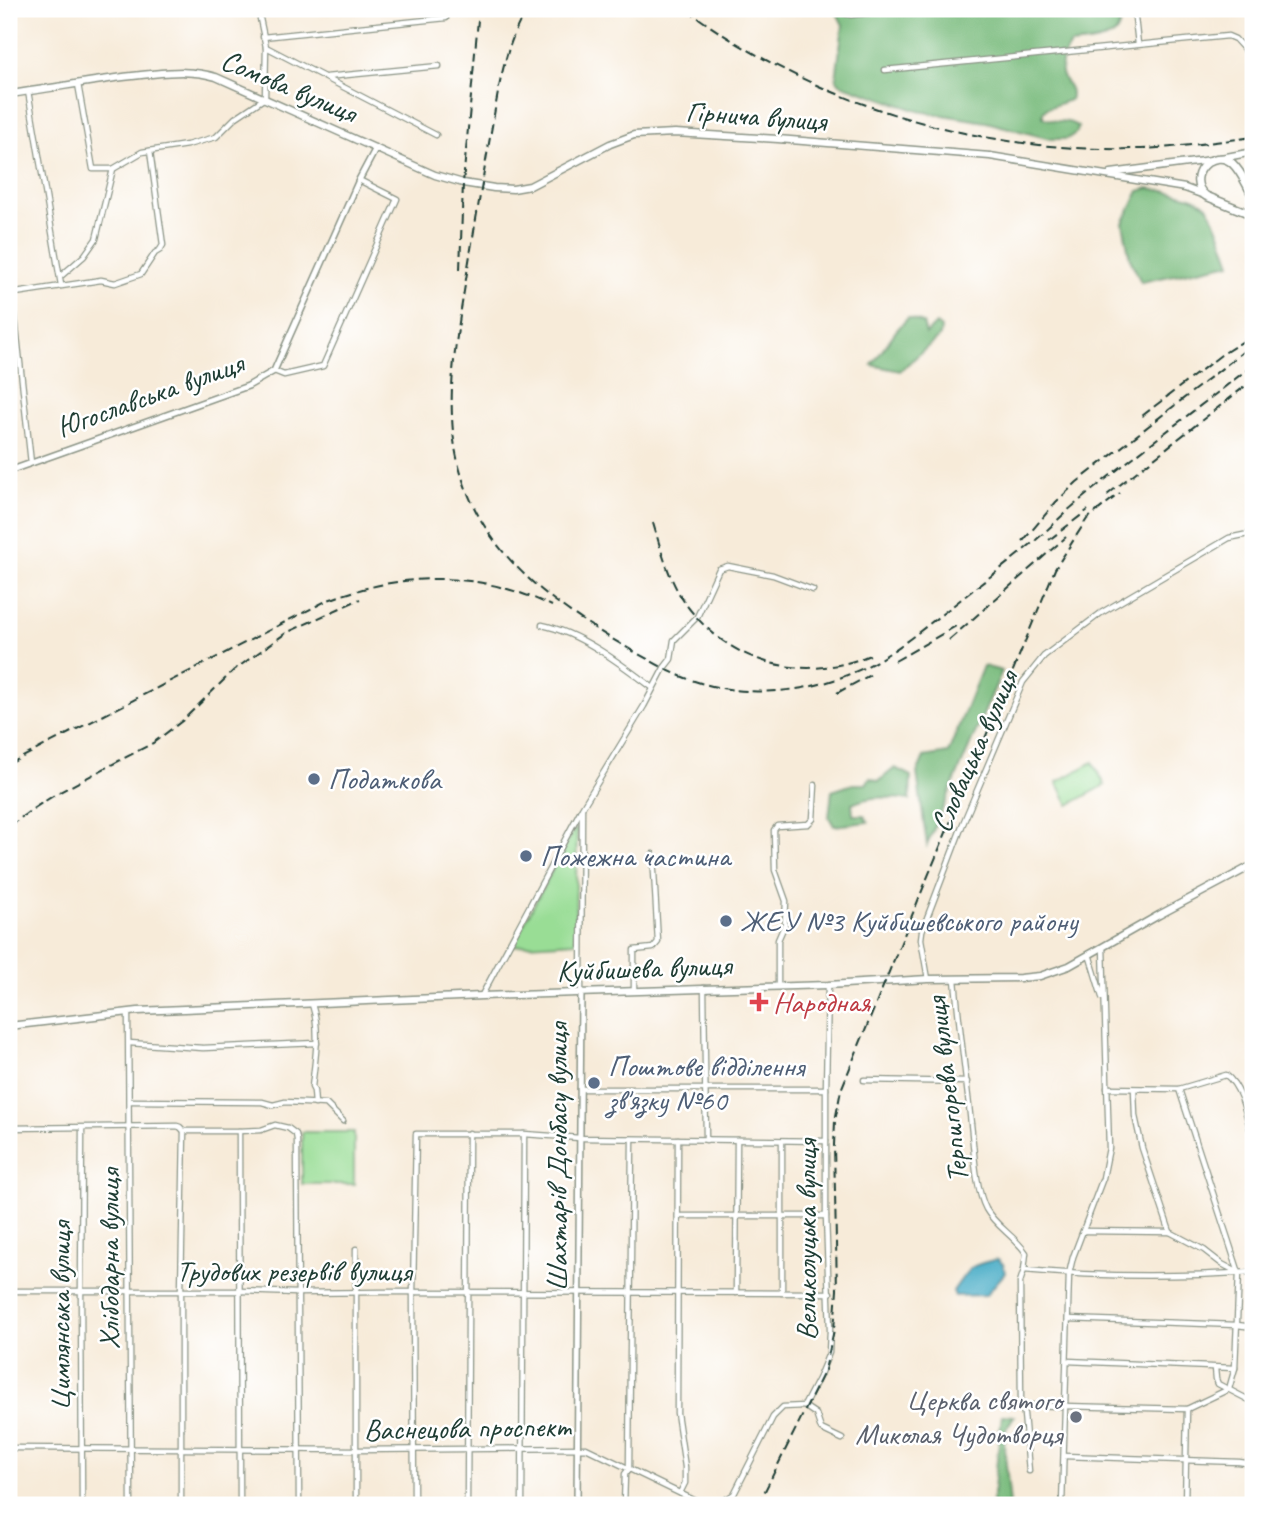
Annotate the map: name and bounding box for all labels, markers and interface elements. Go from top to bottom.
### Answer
street label: Сомова вулиця [215,40,365,133]
street label: Гірнича вулиця [685,92,830,140]
street label: Югославська вулиця [51,343,251,446]
street label: Словацька вулиця [921,662,1028,838]
place label: Податкова [328,760,443,798]
marker: Податкова [306,771,322,787]
place label: Пожежна частина [540,837,733,875]
marker: Пожежна частина [518,848,534,864]
place label: ЖЕУ №3 Куйбишевського району [740,902,1079,940]
marker: ЖЕУ №3 Куйбишевського району [718,913,734,929]
street label: Куйбишева вулиця [556,946,735,990]
place label: Народная [773,983,871,1021]
street label: Терпигорева вулиця [916,992,977,1185]
marker: Народная [751,994,767,1010]
street label: Шахтарів Донбасу вулиця [538,1020,576,1291]
place label: Поштове відділення зв'язку №60 [604,1047,807,1119]
marker: Поштове відділення зв'язку №60 [586,1075,602,1091]
street label: Великолуцька вулиця [787,1137,825,1341]
street label: Хлібодарна вулиця [90,1166,128,1349]
street label: Цимлянська вулиця [41,1218,79,1411]
street label: Трудових резервів вулиця [176,1252,414,1290]
place label: Церква святого Миколая Чудотворця [855,1381,1065,1453]
street label: Васнецова проспект [363,1407,573,1449]
marker: Церква святого Миколая Чудотворця [1068,1409,1084,1425]

